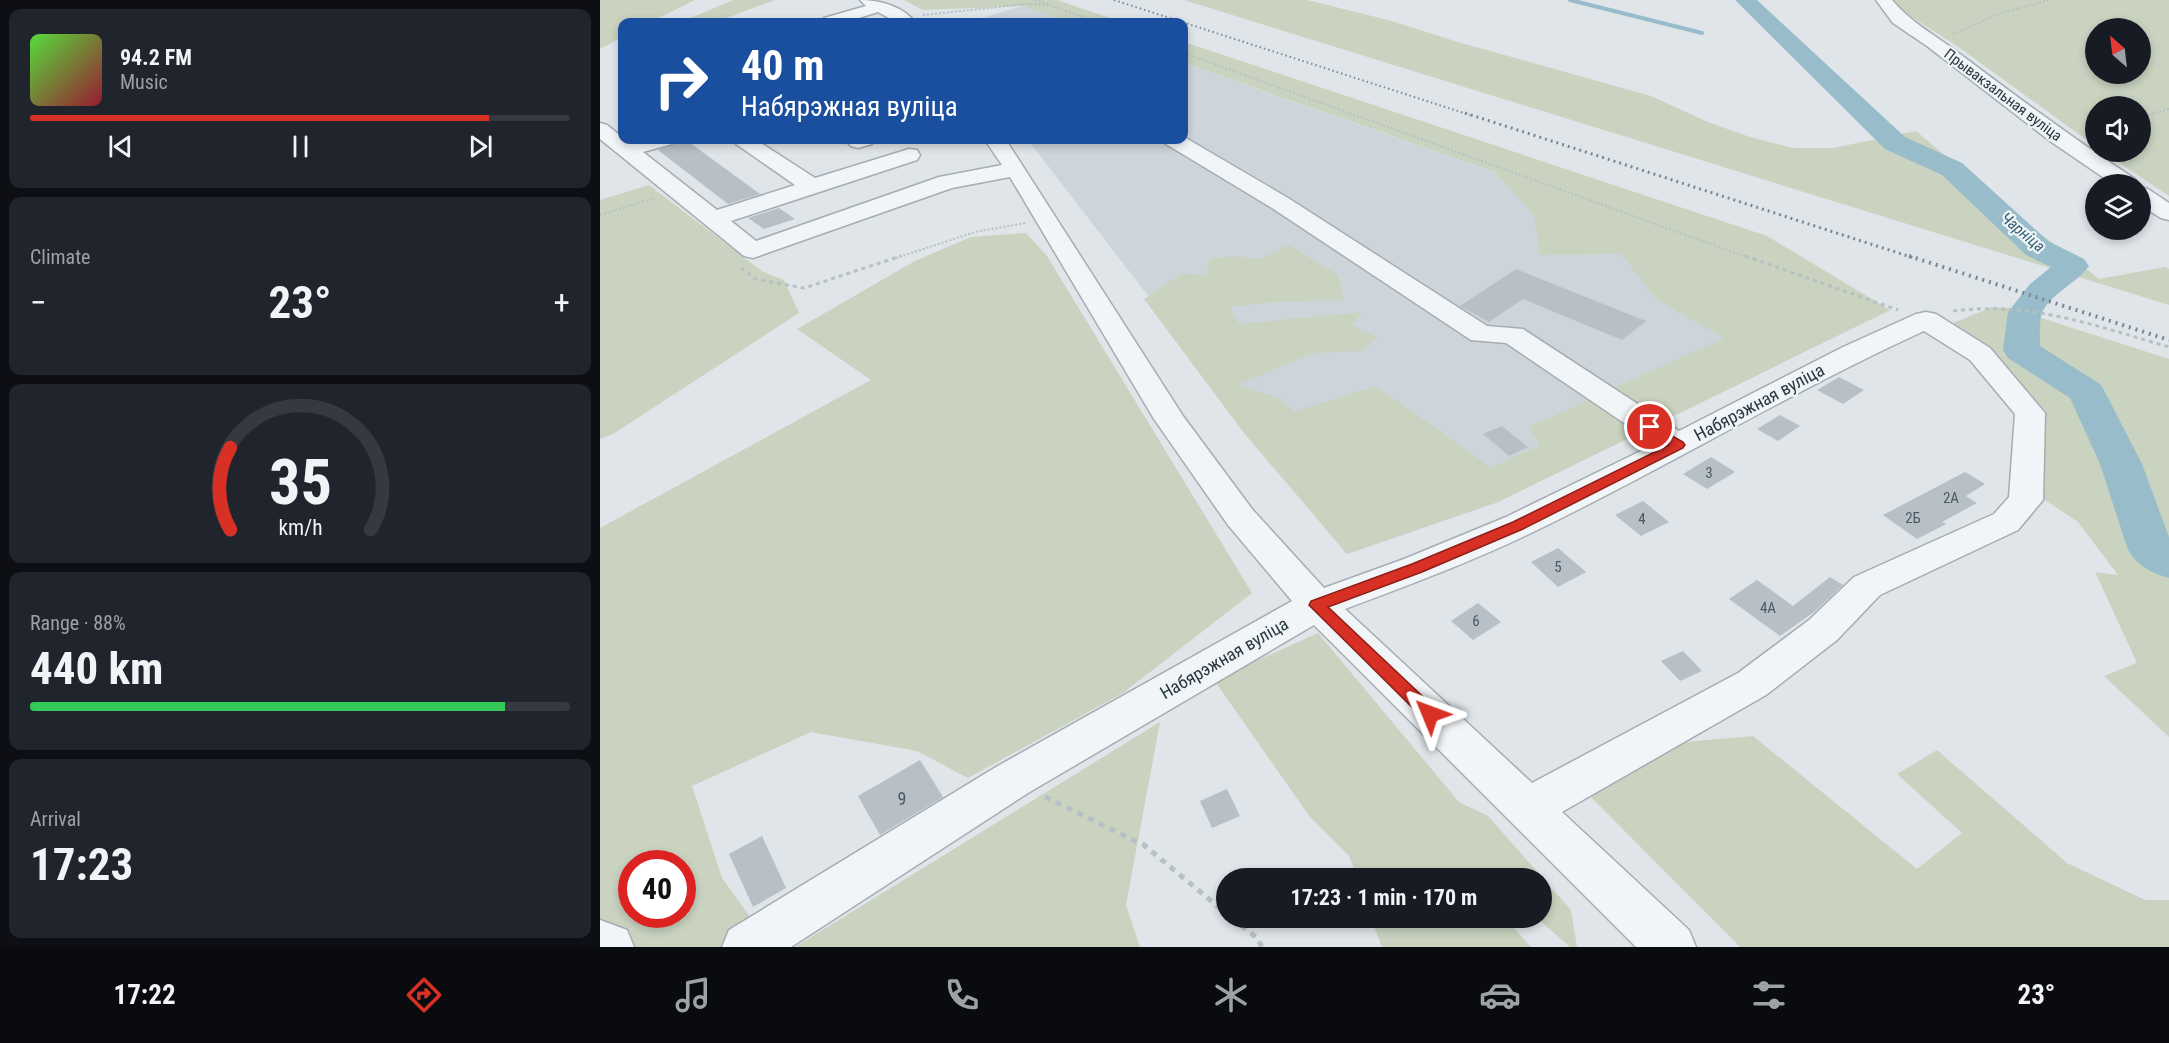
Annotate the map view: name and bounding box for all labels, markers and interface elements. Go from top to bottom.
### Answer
north arrow [2085,18,2151,84]
map controls [2085,18,2151,240]
text: 40 m [741,41,824,90]
icon: right [642,42,720,120]
text: 94.2 FM [120,45,192,70]
street label: Прывакзальная вуліца [1941,45,2065,145]
text: Music [120,70,168,94]
text: Набярэжная вуліца [741,91,958,123]
button: sound [2085,96,2151,162]
icon: previous [104,130,137,163]
icon: pause [284,130,317,163]
icon: next [464,130,497,163]
button: layers [2085,174,2151,240]
water label: Чарніца [1997,208,2049,256]
text: Climate [30,245,90,269]
text: 23° [269,276,332,329]
text: − [30,283,47,322]
text: + [554,283,570,322]
street label: Набярэжная вуліца [1690,359,1828,445]
pin [1624,401,1675,452]
icon: arrive [1633,410,1666,443]
text: 35 [268,447,332,520]
house number: 3 [1705,464,1713,482]
house number: 2А [1943,489,1959,507]
house number: 2Б [1905,509,1921,527]
house number: 4 [1638,510,1646,528]
text: km/h [278,516,322,541]
house number: 5 [1554,558,1562,576]
house number: 4А [1760,599,1776,617]
text: Range · 88% [30,611,126,635]
house number: 6 [1472,612,1480,630]
street label: Набярэжная вуліца [1156,613,1292,703]
text: 440 km [30,642,163,695]
position arrow [1398,682,1462,746]
house number: 9 [898,788,906,809]
text: Arrival [30,807,81,831]
text: 17:23 [30,838,133,891]
speed limit sign: 40 [618,850,696,928]
text: 17:23 · 1 min · 170 m [1291,885,1477,910]
icon: directions [403,974,445,1016]
icon: music [672,974,714,1016]
icon: phone [941,974,983,1016]
icon: climate [1210,974,1252,1016]
icon: car [1479,974,1521,1016]
icon: filters [1748,974,1790,1016]
text: 17:22 [114,979,176,1011]
text: 23° [2018,979,2055,1011]

